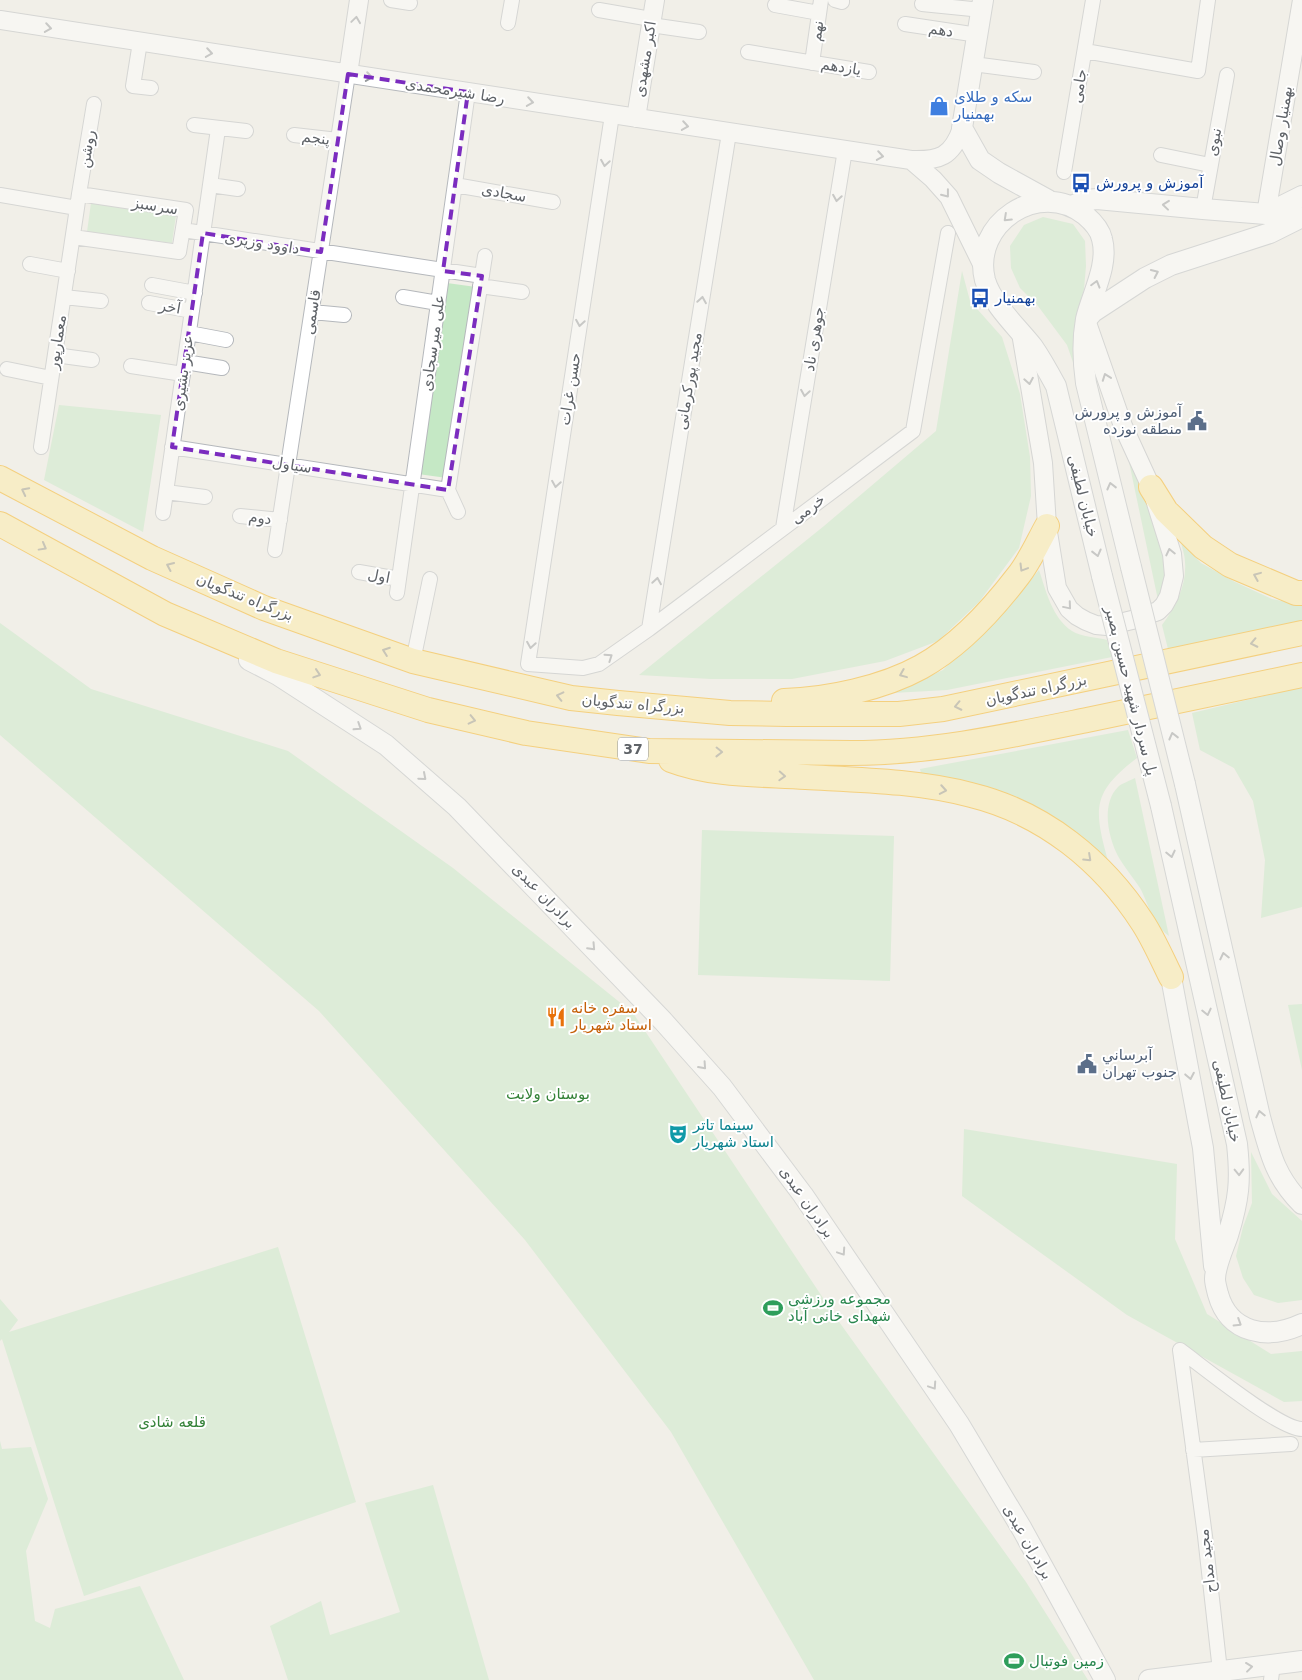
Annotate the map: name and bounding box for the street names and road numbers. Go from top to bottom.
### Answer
street label: نهم [807,19,827,43]
street label: دهم [927,19,955,41]
street label: اکبر مشهدی [630,20,660,98]
street label: یازدهم [820,55,862,79]
street label: جامی [1067,68,1091,104]
street label: رضا شیرمحمدی [404,74,506,108]
street label: بهمنیار وصال [1266,85,1296,167]
street label: پنجم [301,127,331,150]
street label: نبوی [1203,127,1225,157]
street label: روشن [75,129,99,169]
street label: سجادی [480,180,528,206]
street label: سرسبز [130,193,179,219]
street label: داوود وزیری [223,228,301,258]
street label: قاسمی [300,288,324,336]
street label: علی میرسجادی [417,294,449,392]
street label: آخر [157,296,183,318]
street label: جوهری ناد [800,305,828,373]
street label: معمارپور [44,313,71,372]
street label: مجید پورکرمانی [672,331,707,431]
street label: عزیز بشیری [169,334,197,412]
street label: حسن غرات [555,351,585,427]
street label: سیاول [271,453,313,477]
street label: خیابان لطیفی [1064,453,1102,539]
street label: خرمی [787,490,829,528]
street label: دوم [248,508,272,528]
street label: اول [366,565,392,587]
street label: بزرگراه تندگویان [194,569,296,625]
street label: پل سردار شهید حسین بصیر [1100,603,1161,778]
street label: بزرگراه تندگویان [984,670,1088,710]
street label: بزرگراه تندگویان [581,691,685,717]
road number: 37 [618,738,648,761]
street label: برادران عبدی [508,860,580,932]
street label: خیابان لطیفی [1209,1058,1245,1144]
street label: برادران عبدی [776,1163,838,1241]
street label: برادران عبدی [999,1501,1057,1583]
street label: مجید مداح [1194,1528,1220,1594]

